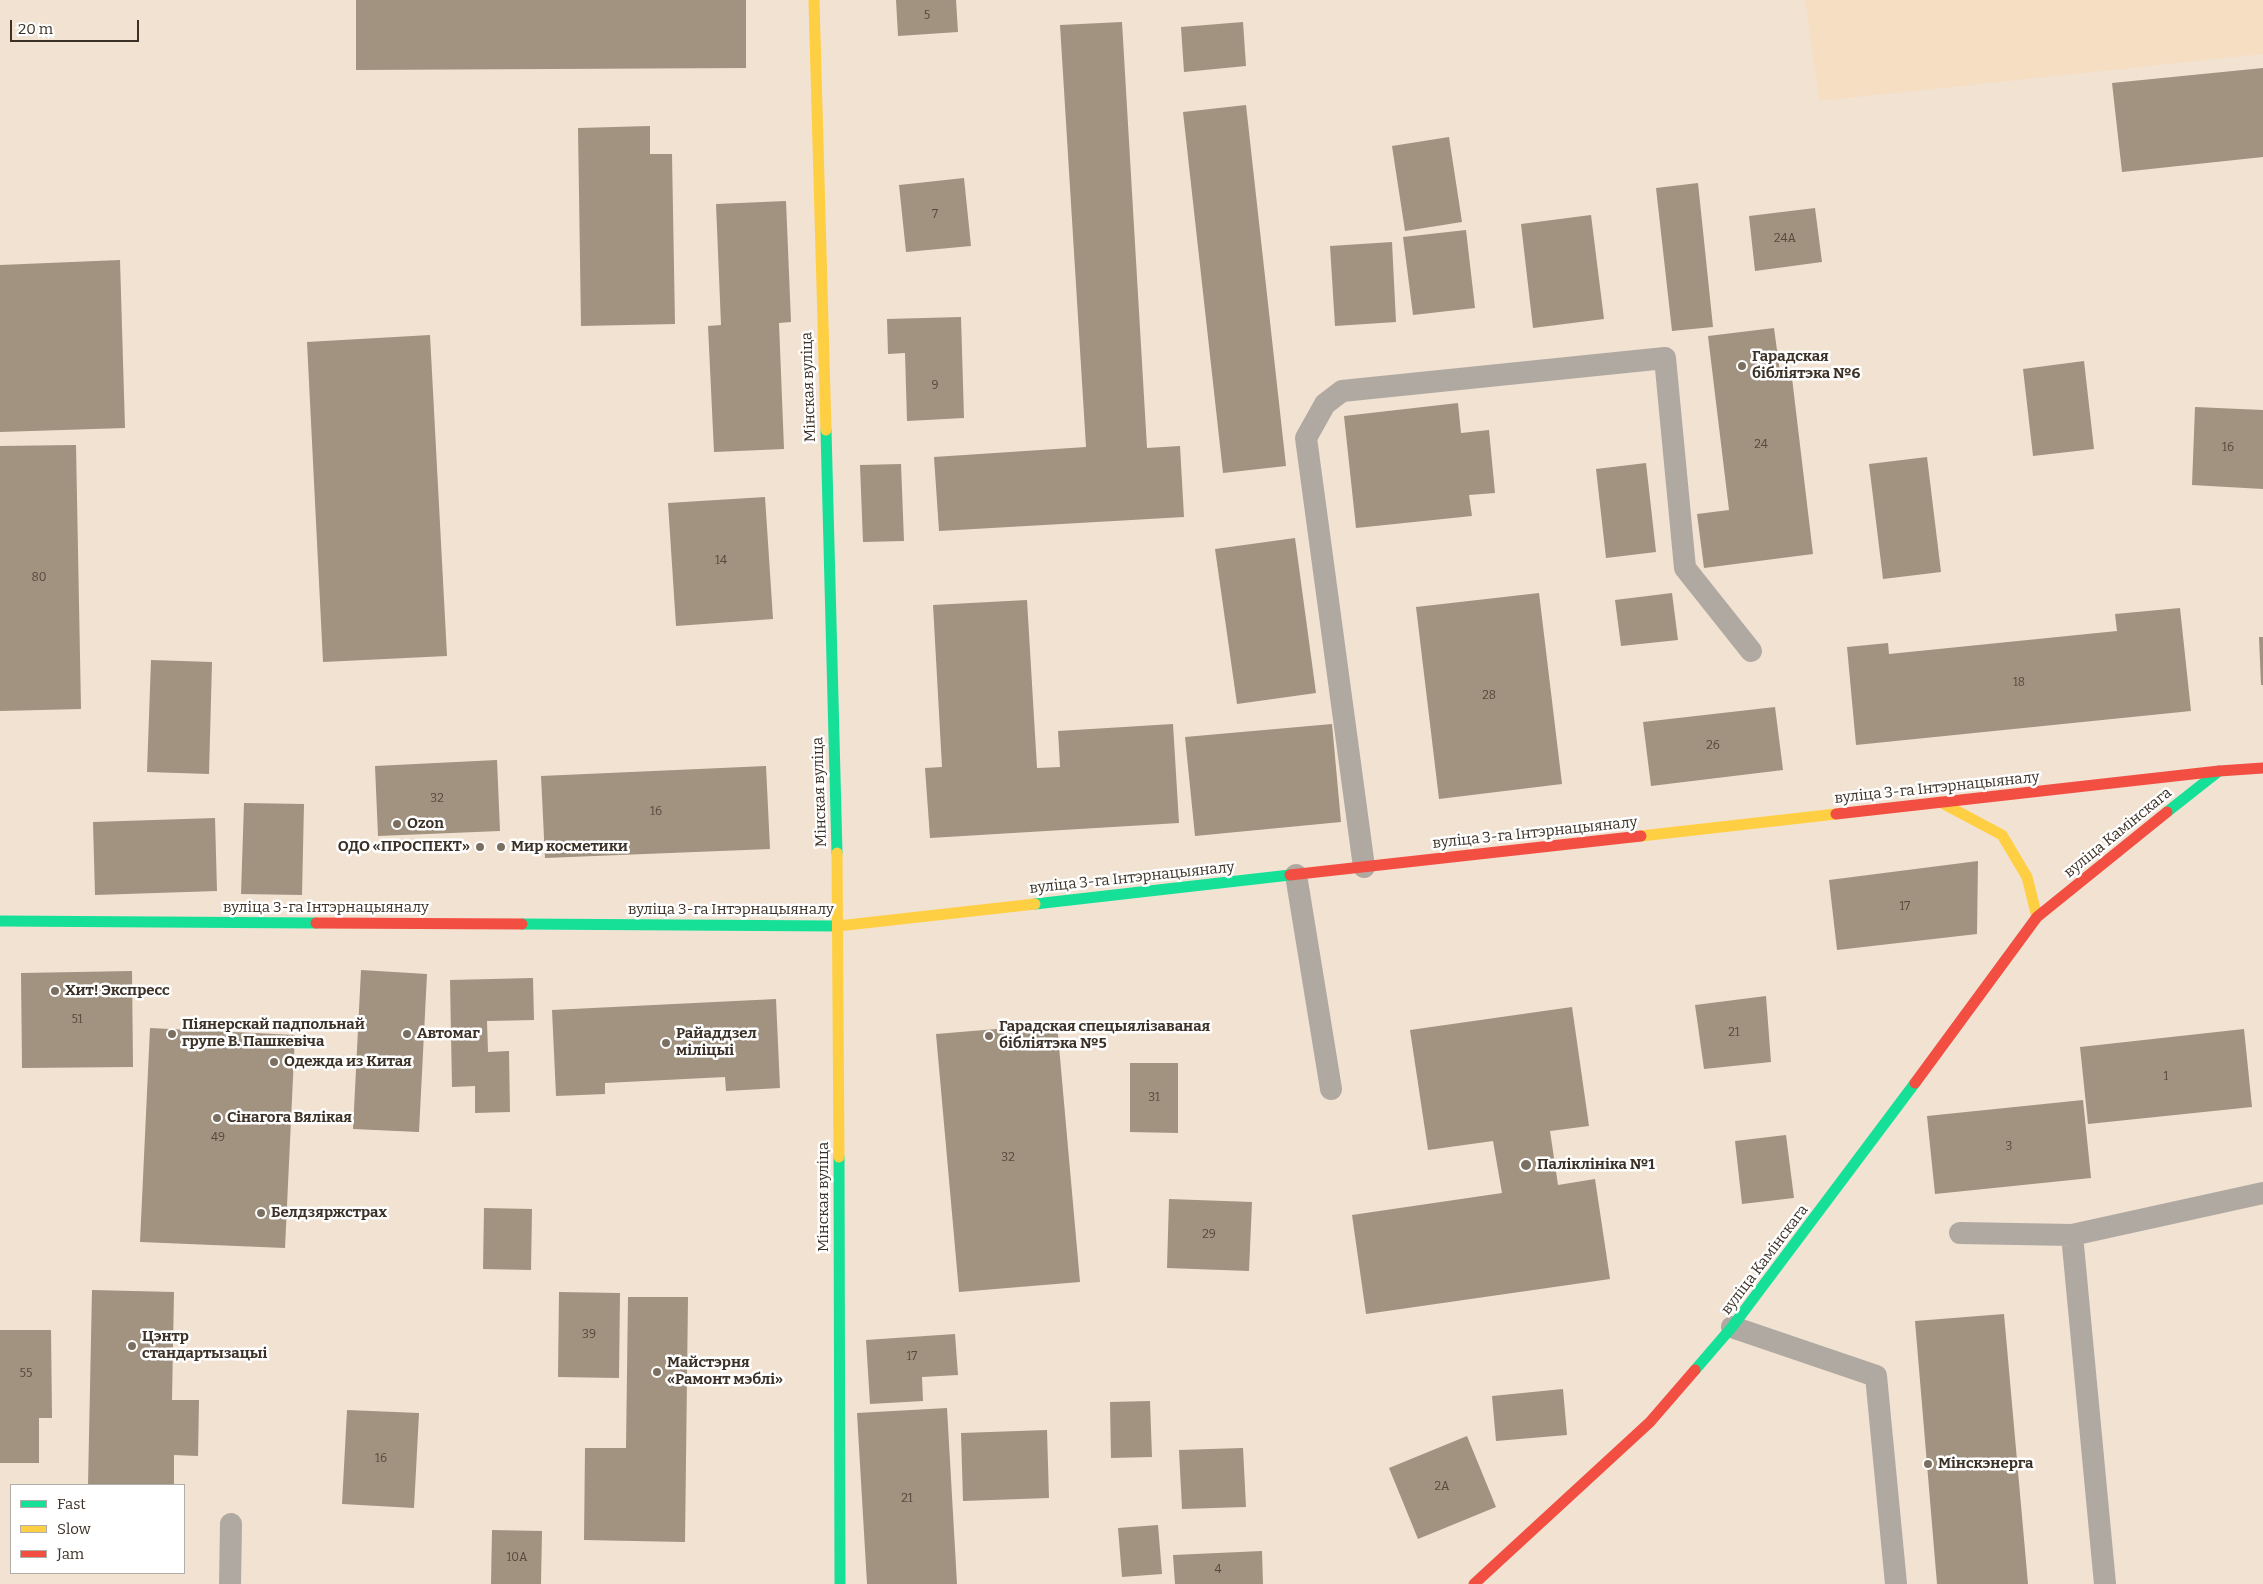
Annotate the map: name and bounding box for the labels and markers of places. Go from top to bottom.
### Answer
place label: Гарадская бібліятэка №6 [1752,348,1860,383]
marker: Гарадская бібліятэка №6 [1736,360,1748,372]
place label: Ozon [407,815,444,833]
marker: Ozon [391,818,403,830]
place label: ОДО «ПРОСПЕКТ» [338,838,470,856]
place label: Мир косметики [511,838,628,856]
marker: ОДО «ПРОСПЕКТ» [474,841,486,853]
marker: Мир косметики [495,841,507,853]
place label: Хит! Экспресс [65,982,170,1000]
marker: Хит! Экспресс [49,985,61,997]
place label: Піянерскай падпольнай групе В. Пашкевіча [182,1016,365,1051]
place label: Гарадская спецыялізаваная бібліятэка №5 [999,1018,1210,1053]
place label: Автомаг [417,1025,480,1043]
place label: Райаддзел міліцыі [676,1025,757,1060]
marker: Піянерскай падпольнай групе В. Пашкевіча [166,1028,178,1040]
marker: Автомаг [401,1028,413,1040]
marker: Гарадская спецыялізаваная бібліятэка №5 [983,1030,995,1042]
marker: Райаддзел міліцыі [660,1037,672,1049]
place label: Одежда из Китая [284,1053,412,1071]
marker: Одежда из Китая [268,1056,280,1068]
place label: Сінагога Вялікая [227,1109,352,1127]
marker: Сінагога Вялікая [211,1112,223,1124]
place label: Паліклініка №1 [1537,1156,1655,1174]
marker: Паліклініка №1 [1519,1158,1533,1172]
place label: Белдзяржстрах [271,1204,387,1222]
marker: Белдзяржстрах [255,1207,267,1219]
place label: Цэнтр стандартызацыі [142,1328,267,1363]
marker: Цэнтр стандартызацыі [126,1340,138,1352]
place label: Майстэрня «Рамонт мэблі» [667,1354,783,1389]
marker: Майстэрня «Рамонт мэблі» [651,1366,663,1378]
place label: Мінскэнерга [1938,1455,2033,1473]
marker: Мінскэнерга [1922,1458,1934,1470]

